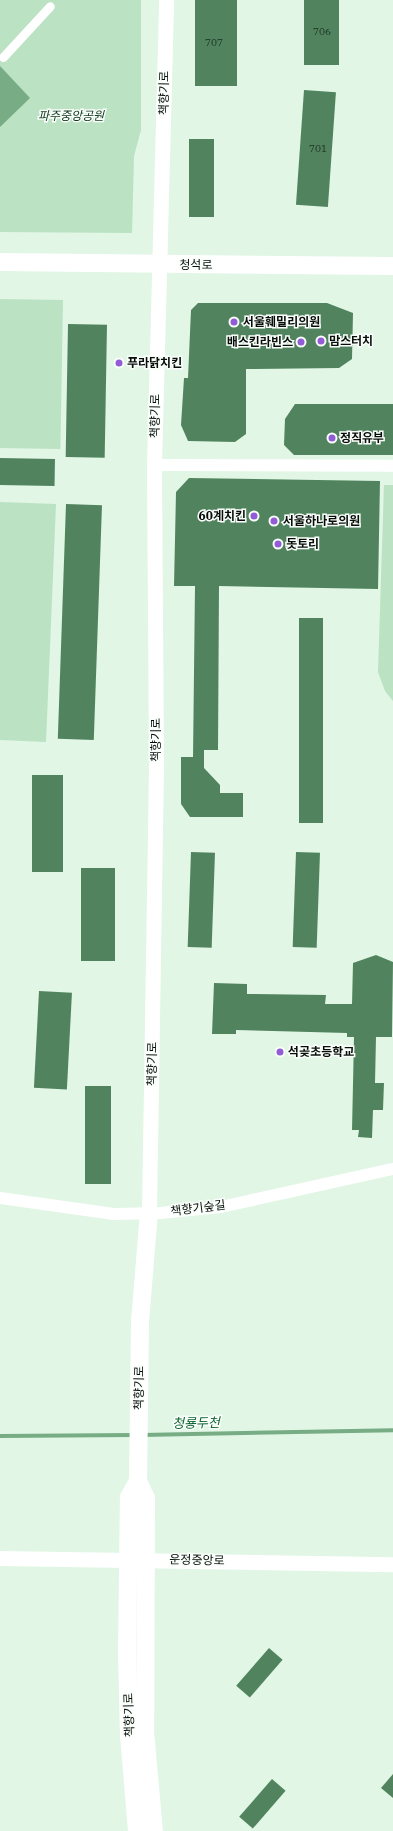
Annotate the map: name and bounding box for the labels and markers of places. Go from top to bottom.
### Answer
place label: 서울훼밀리의원 [243,315,320,329]
marker: 서울훼밀리의원 [228,316,240,328]
place label: 맘스터치 [329,334,373,348]
place label: 배스킨라빈스 [227,335,293,349]
marker: 맘스터치 [316,336,326,346]
marker: 배스킨라빈스 [296,337,306,347]
place label: 푸라닭치킨 [127,356,182,370]
marker: 푸라닭치킨 [114,358,124,368]
place label: 정직유부 [340,431,384,445]
marker: 정직유부 [327,433,337,443]
place label: 60계치킨 [198,509,246,523]
marker: 60계치킨 [249,511,259,521]
place label: 서울하나로의원 [283,514,360,528]
marker: 서울하나로의원 [268,515,280,527]
place label: 돗토리 [286,537,319,551]
marker: 돗토리 [273,539,283,549]
place label: 석곶초등학교 [288,1045,354,1059]
marker: 석곶초등학교 [275,1047,285,1057]

